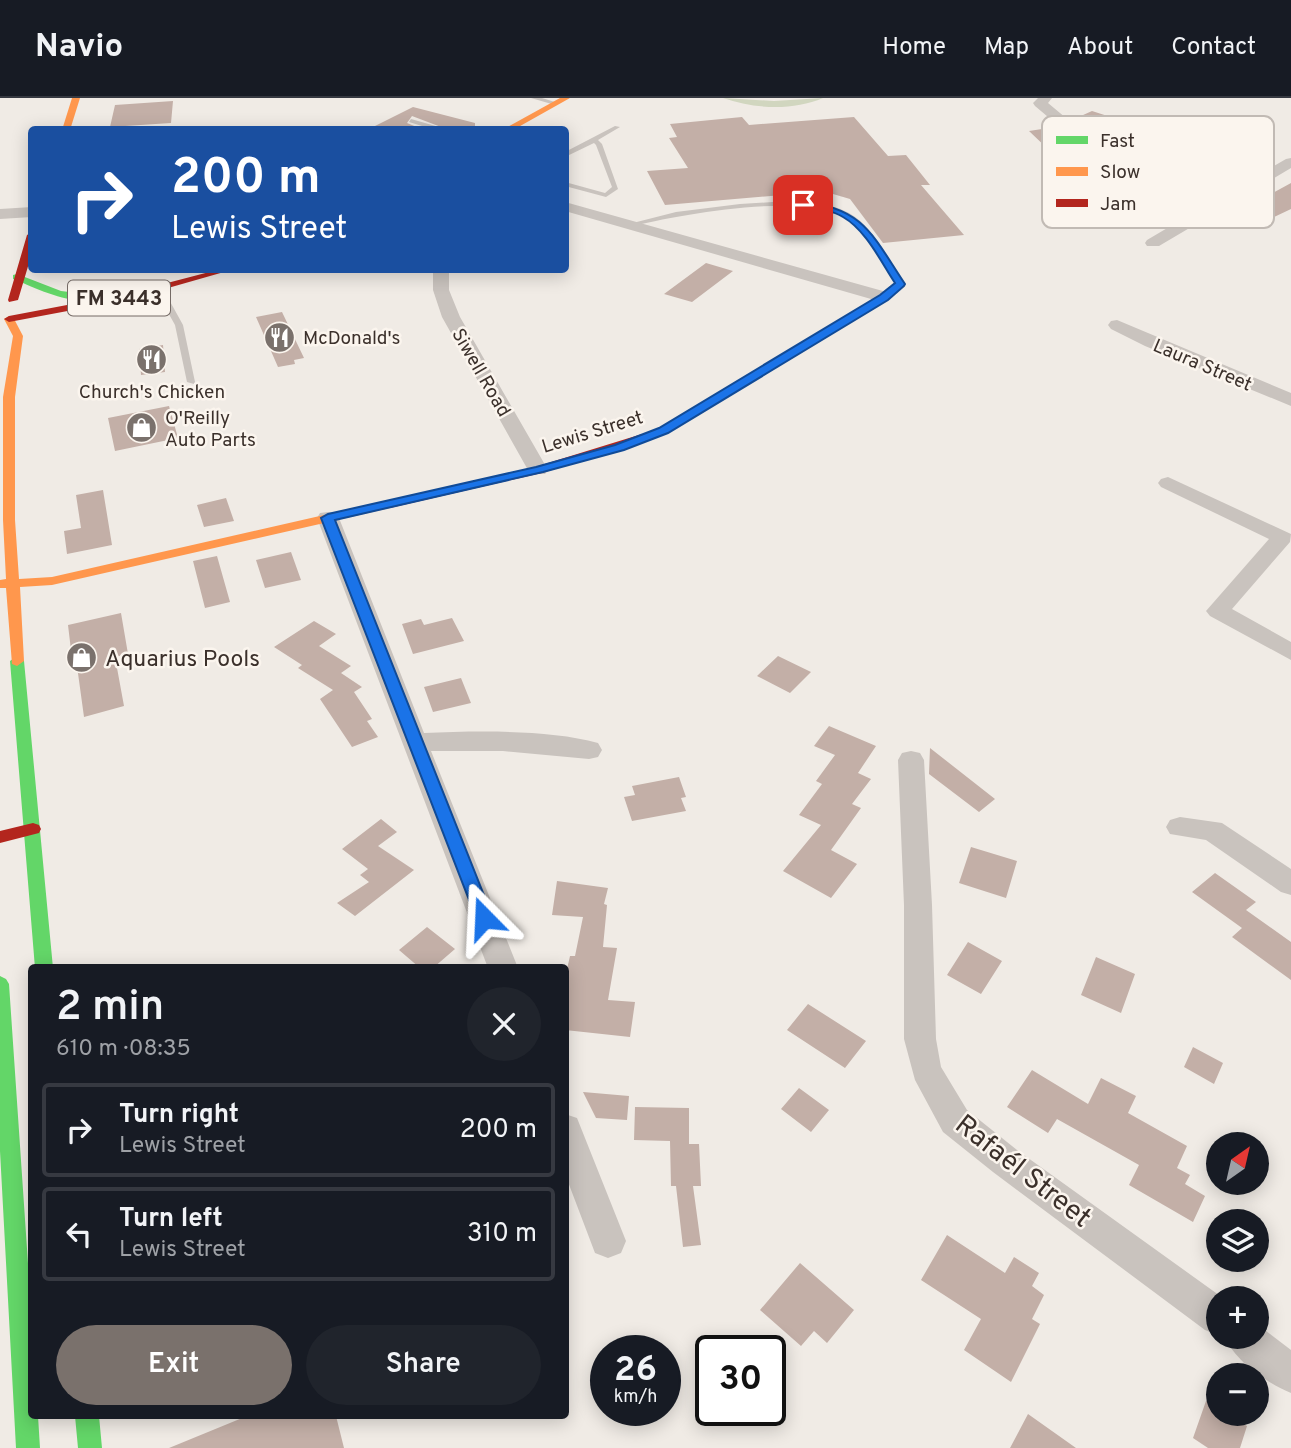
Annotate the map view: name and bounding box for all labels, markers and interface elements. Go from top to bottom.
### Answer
text: Navio [35,27,123,69]
text: Home [882,33,946,63]
text: Map [984,33,1029,63]
text: About [1067,33,1133,63]
text: Contact [1171,33,1256,63]
legend [1042,116,1274,228]
text: Fast [1100,130,1135,154]
text: 200 m [171,149,321,211]
icon: right [56,154,147,245]
text: Slow [1100,161,1140,185]
pin [773,175,833,235]
icon: arrive [784,186,822,224]
text: Jam [1100,193,1137,217]
text: Lewis Street [171,210,347,250]
road number: FM 3443 [68,280,170,316]
restaurant icon: McDonald's [263,320,297,354]
street label: Siwell Road [445,324,515,422]
place label: McDonald's [303,327,401,351]
street label: Laura Street [1149,334,1255,397]
restaurant icon: Church's Chicken [135,343,169,377]
place label: Church's Chicken [79,381,225,405]
street label: Lewis Street [539,406,646,460]
place label: O'Reilly Auto Parts [165,407,256,453]
shop icon: O'Reilly Auto Parts [125,411,159,445]
shop icon: Aquarius Pools [65,641,99,675]
place label: Aquarius Pools [105,646,260,675]
position arrow [447,881,521,955]
text: 2 min [56,982,164,1035]
button: close [467,987,541,1061]
text: 610 m · 08:35 [56,1035,191,1064]
text: Turn right [119,1099,239,1132]
street label: Rafaél Street [947,1108,1098,1237]
icon: right [60,1111,98,1149]
text: 200 m [460,1114,537,1147]
text: Lewis Street [119,1132,246,1161]
north arrow [1206,1132,1269,1195]
map controls [1206,1132,1269,1426]
text: Turn left [119,1203,223,1236]
button: layers [1206,1209,1269,1272]
icon: left [60,1215,98,1253]
text: 310 m [467,1218,537,1251]
text: Lewis Street [119,1236,246,1265]
button: + [1206,1286,1269,1349]
button: Exit [56,1325,292,1405]
button: Share [306,1325,541,1405]
speed limit sign: 30 [695,1335,786,1426]
text: 26 [614,1349,657,1393]
button: − [1206,1363,1269,1426]
text: km/h [614,1386,657,1409]

